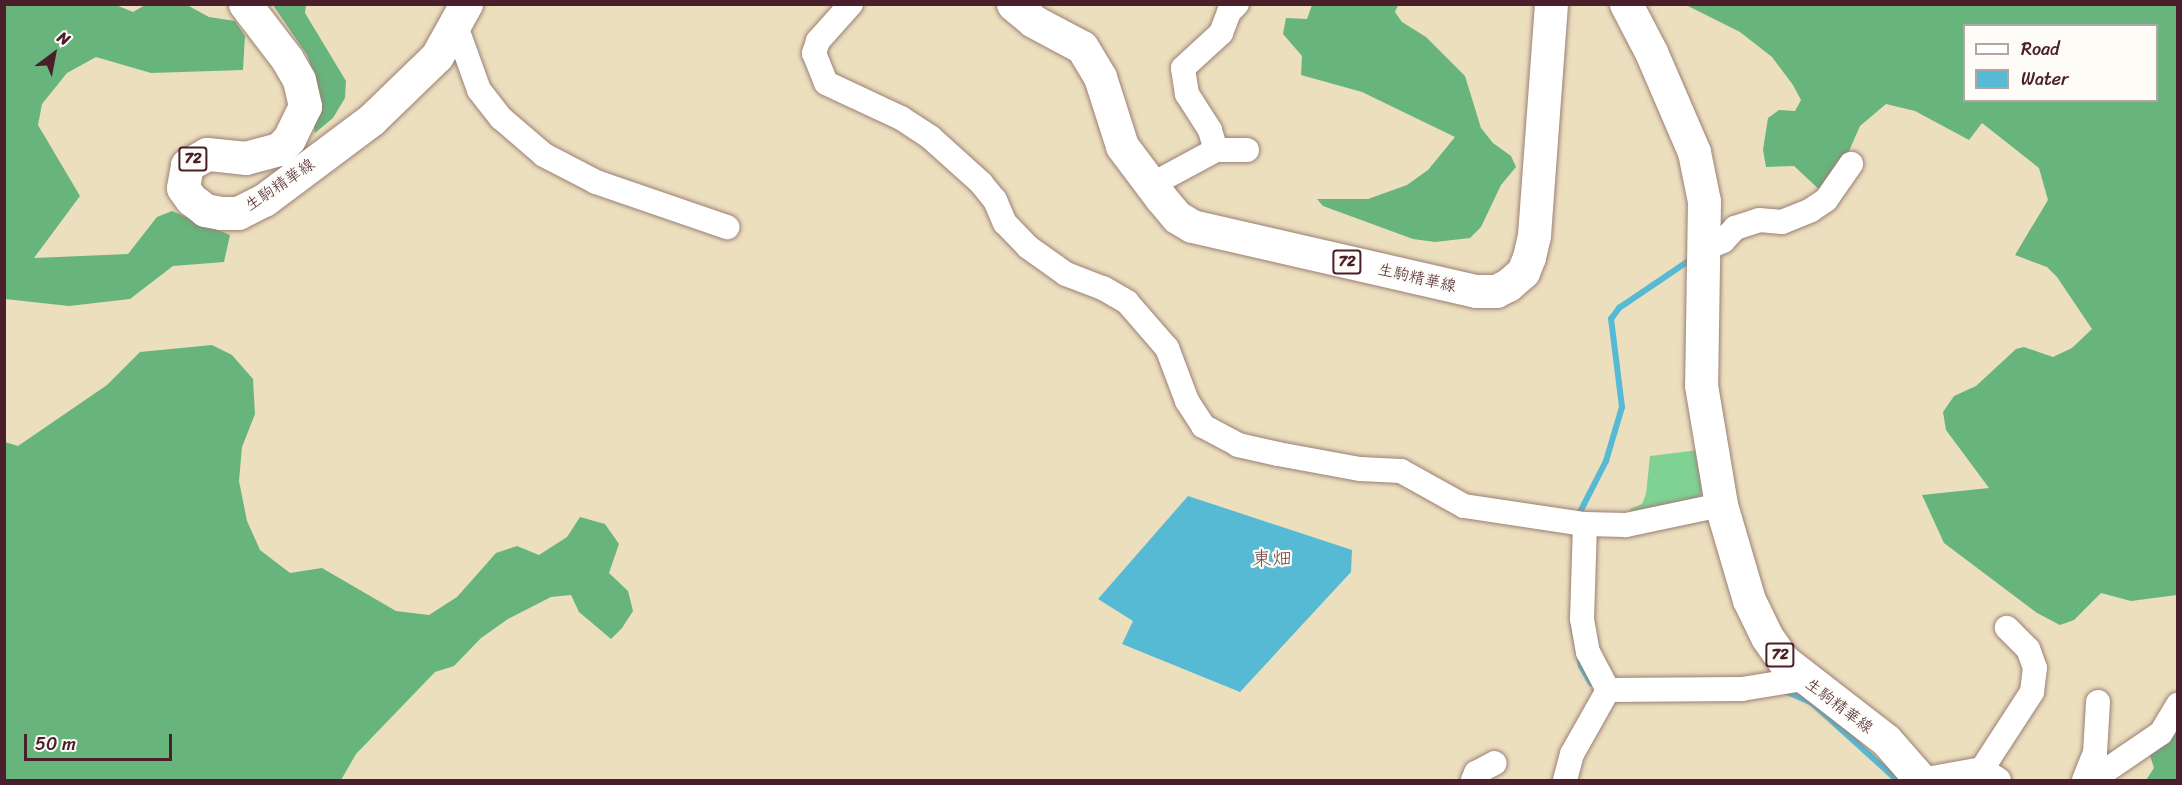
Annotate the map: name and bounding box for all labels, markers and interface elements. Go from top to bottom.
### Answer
text: N [51,23,76,54]
north arrow [24,24,84,84]
legend [1963,24,2158,102]
text: Road [2021,33,2060,65]
text: Water [2021,63,2068,95]
road number: 72 [178,147,208,171]
street label: 生駒精華線 [241,155,319,215]
road number: 72 [1332,250,1362,274]
street label: 生駒精華線 [1376,260,1458,296]
district label: 東畑 [1252,546,1292,570]
road number: 72 [1765,643,1795,667]
street label: 生駒精華線 [1801,674,1877,738]
scale bar [27,722,176,760]
text: 50 m [35,728,76,760]

